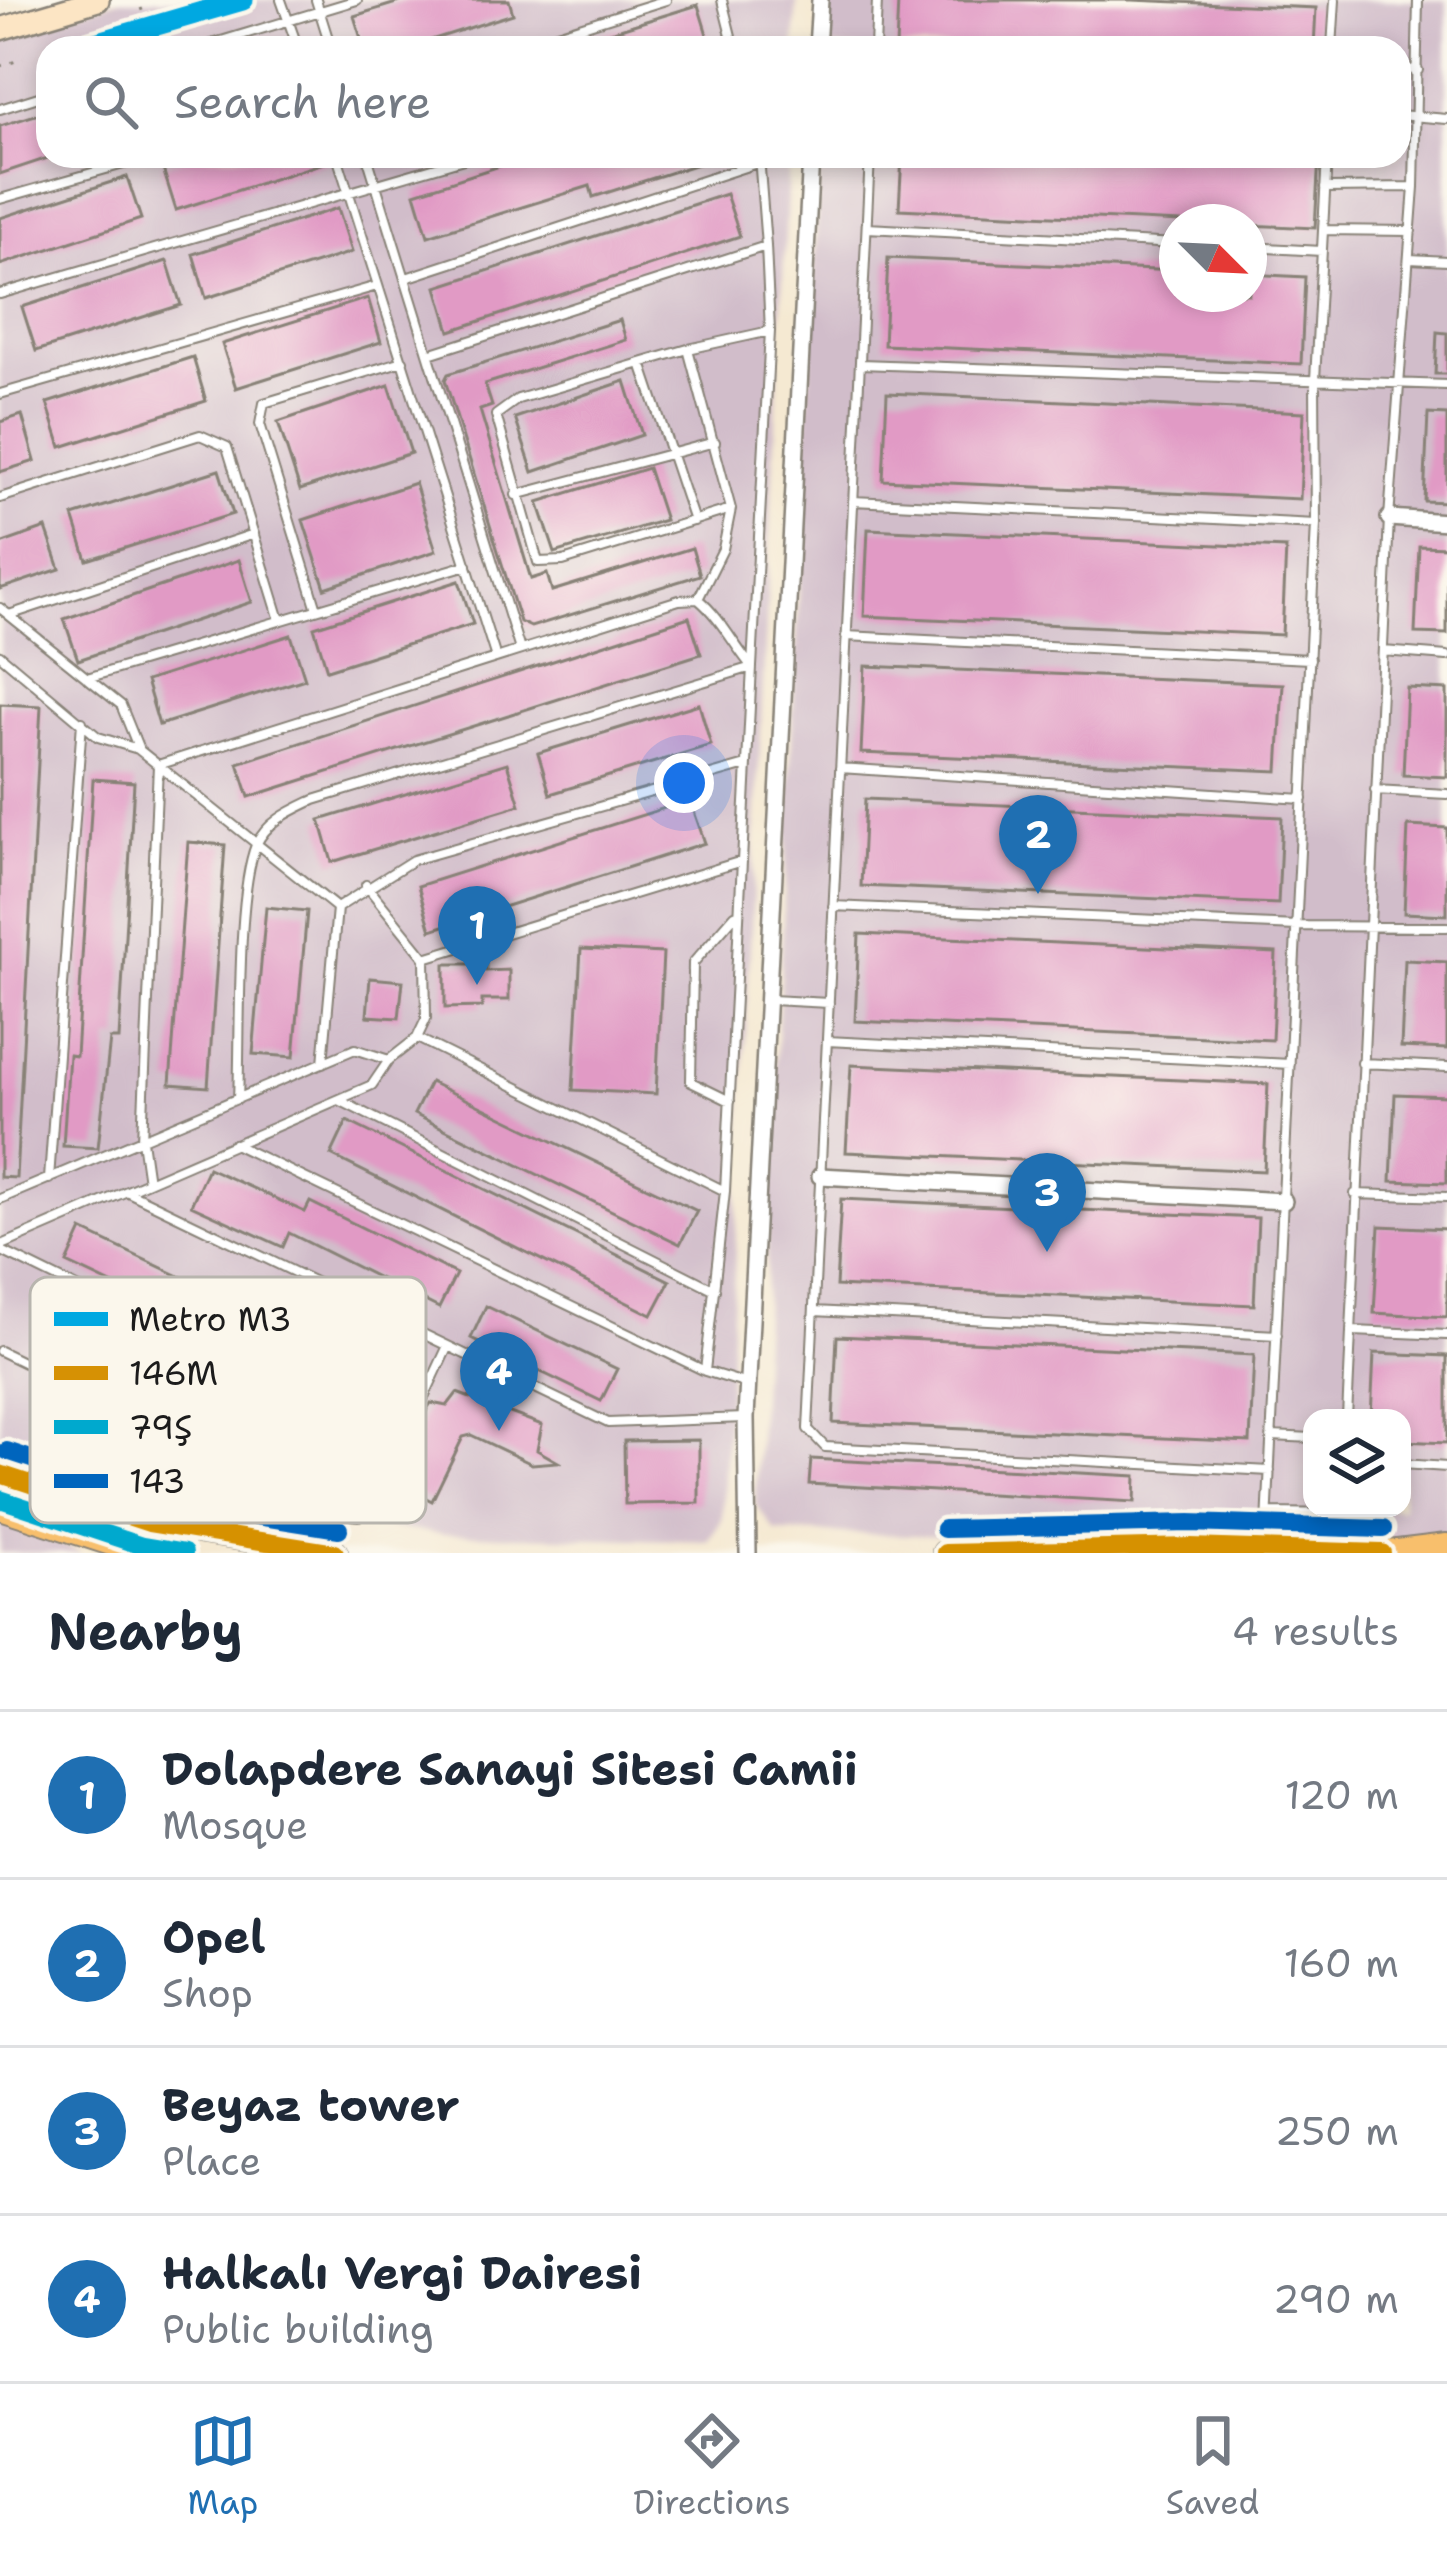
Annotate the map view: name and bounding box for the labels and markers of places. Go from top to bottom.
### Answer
pin: 2 [999,795,1077,894]
pin: 1 [438,886,516,985]
pin: 3 [1008,1153,1086,1252]
pin: 4 [460,1332,538,1431]

